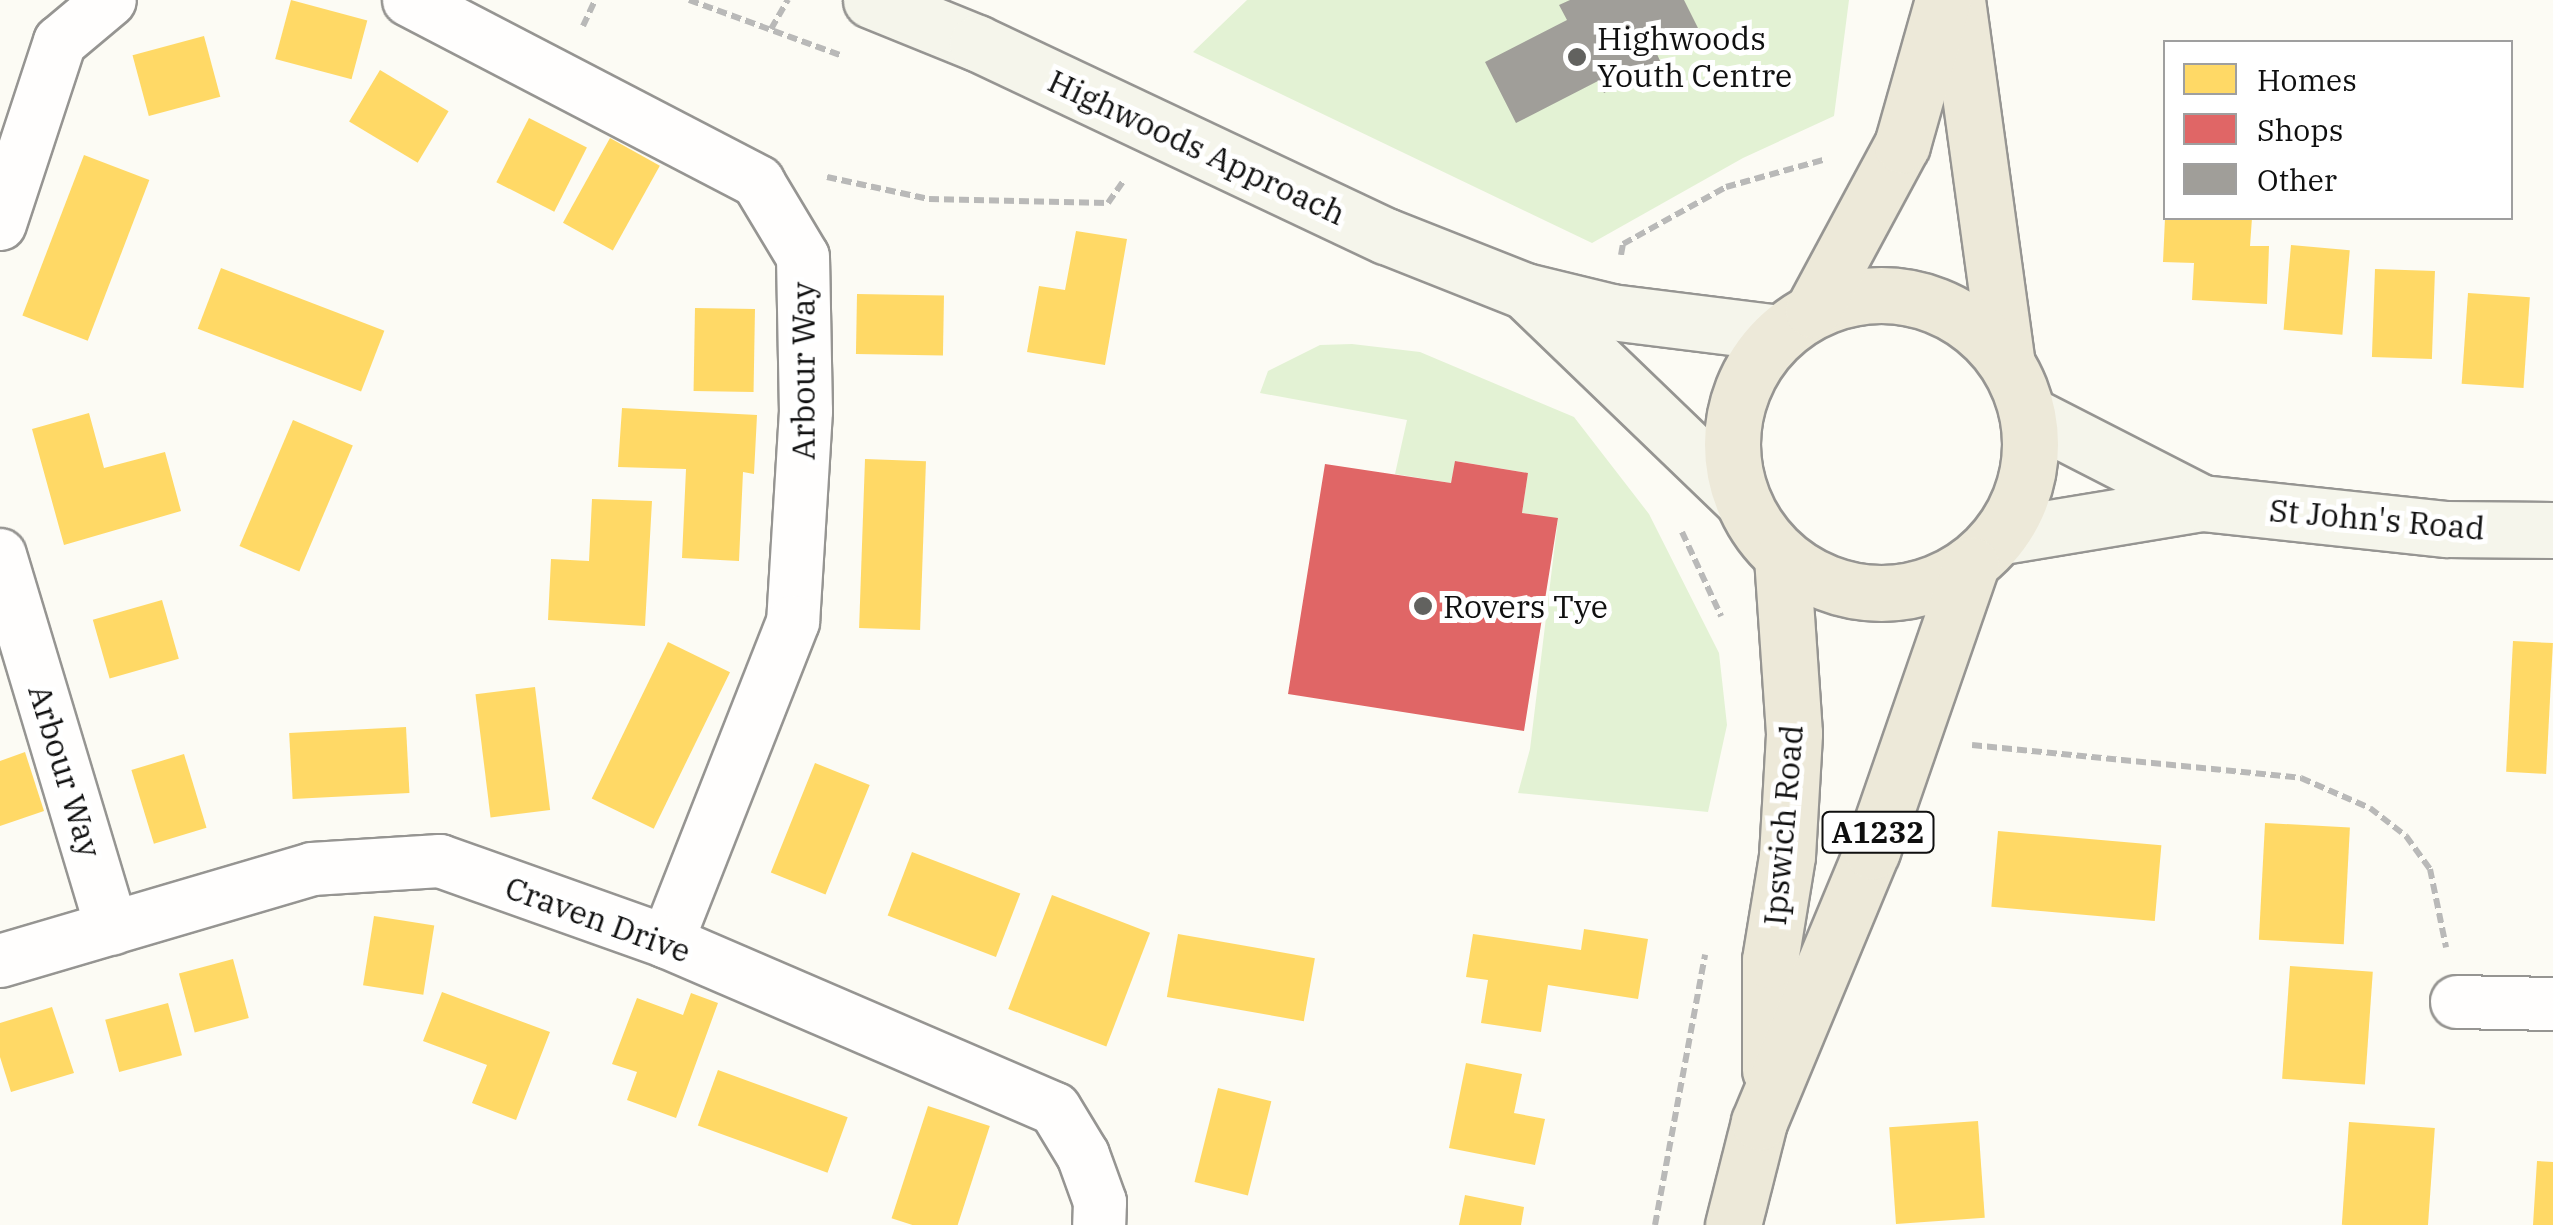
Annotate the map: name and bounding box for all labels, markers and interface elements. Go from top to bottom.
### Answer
place label: Highwoods Youth Centre [1597,20,1792,95]
legend [2163,40,2513,220]
marker: Highwoods Youth Centre [1566,46,1588,68]
text: Homes [2257,60,2357,99]
street label: Highwoods Approach [1042,61,1352,233]
text: Shops [2257,110,2343,149]
text: Other [2257,160,2337,199]
street label: Arbour Way [784,282,822,460]
street label: St John's Road [2268,490,2486,548]
place label: Rovers Tye [1443,587,1608,625]
marker: Rovers Tye [1412,595,1434,617]
street label: Arbour Way [21,680,109,862]
street label: Ipswich Road [1755,723,1811,927]
road number: A1232 [1820,807,1936,857]
street label: Craven Drive [500,868,696,970]

